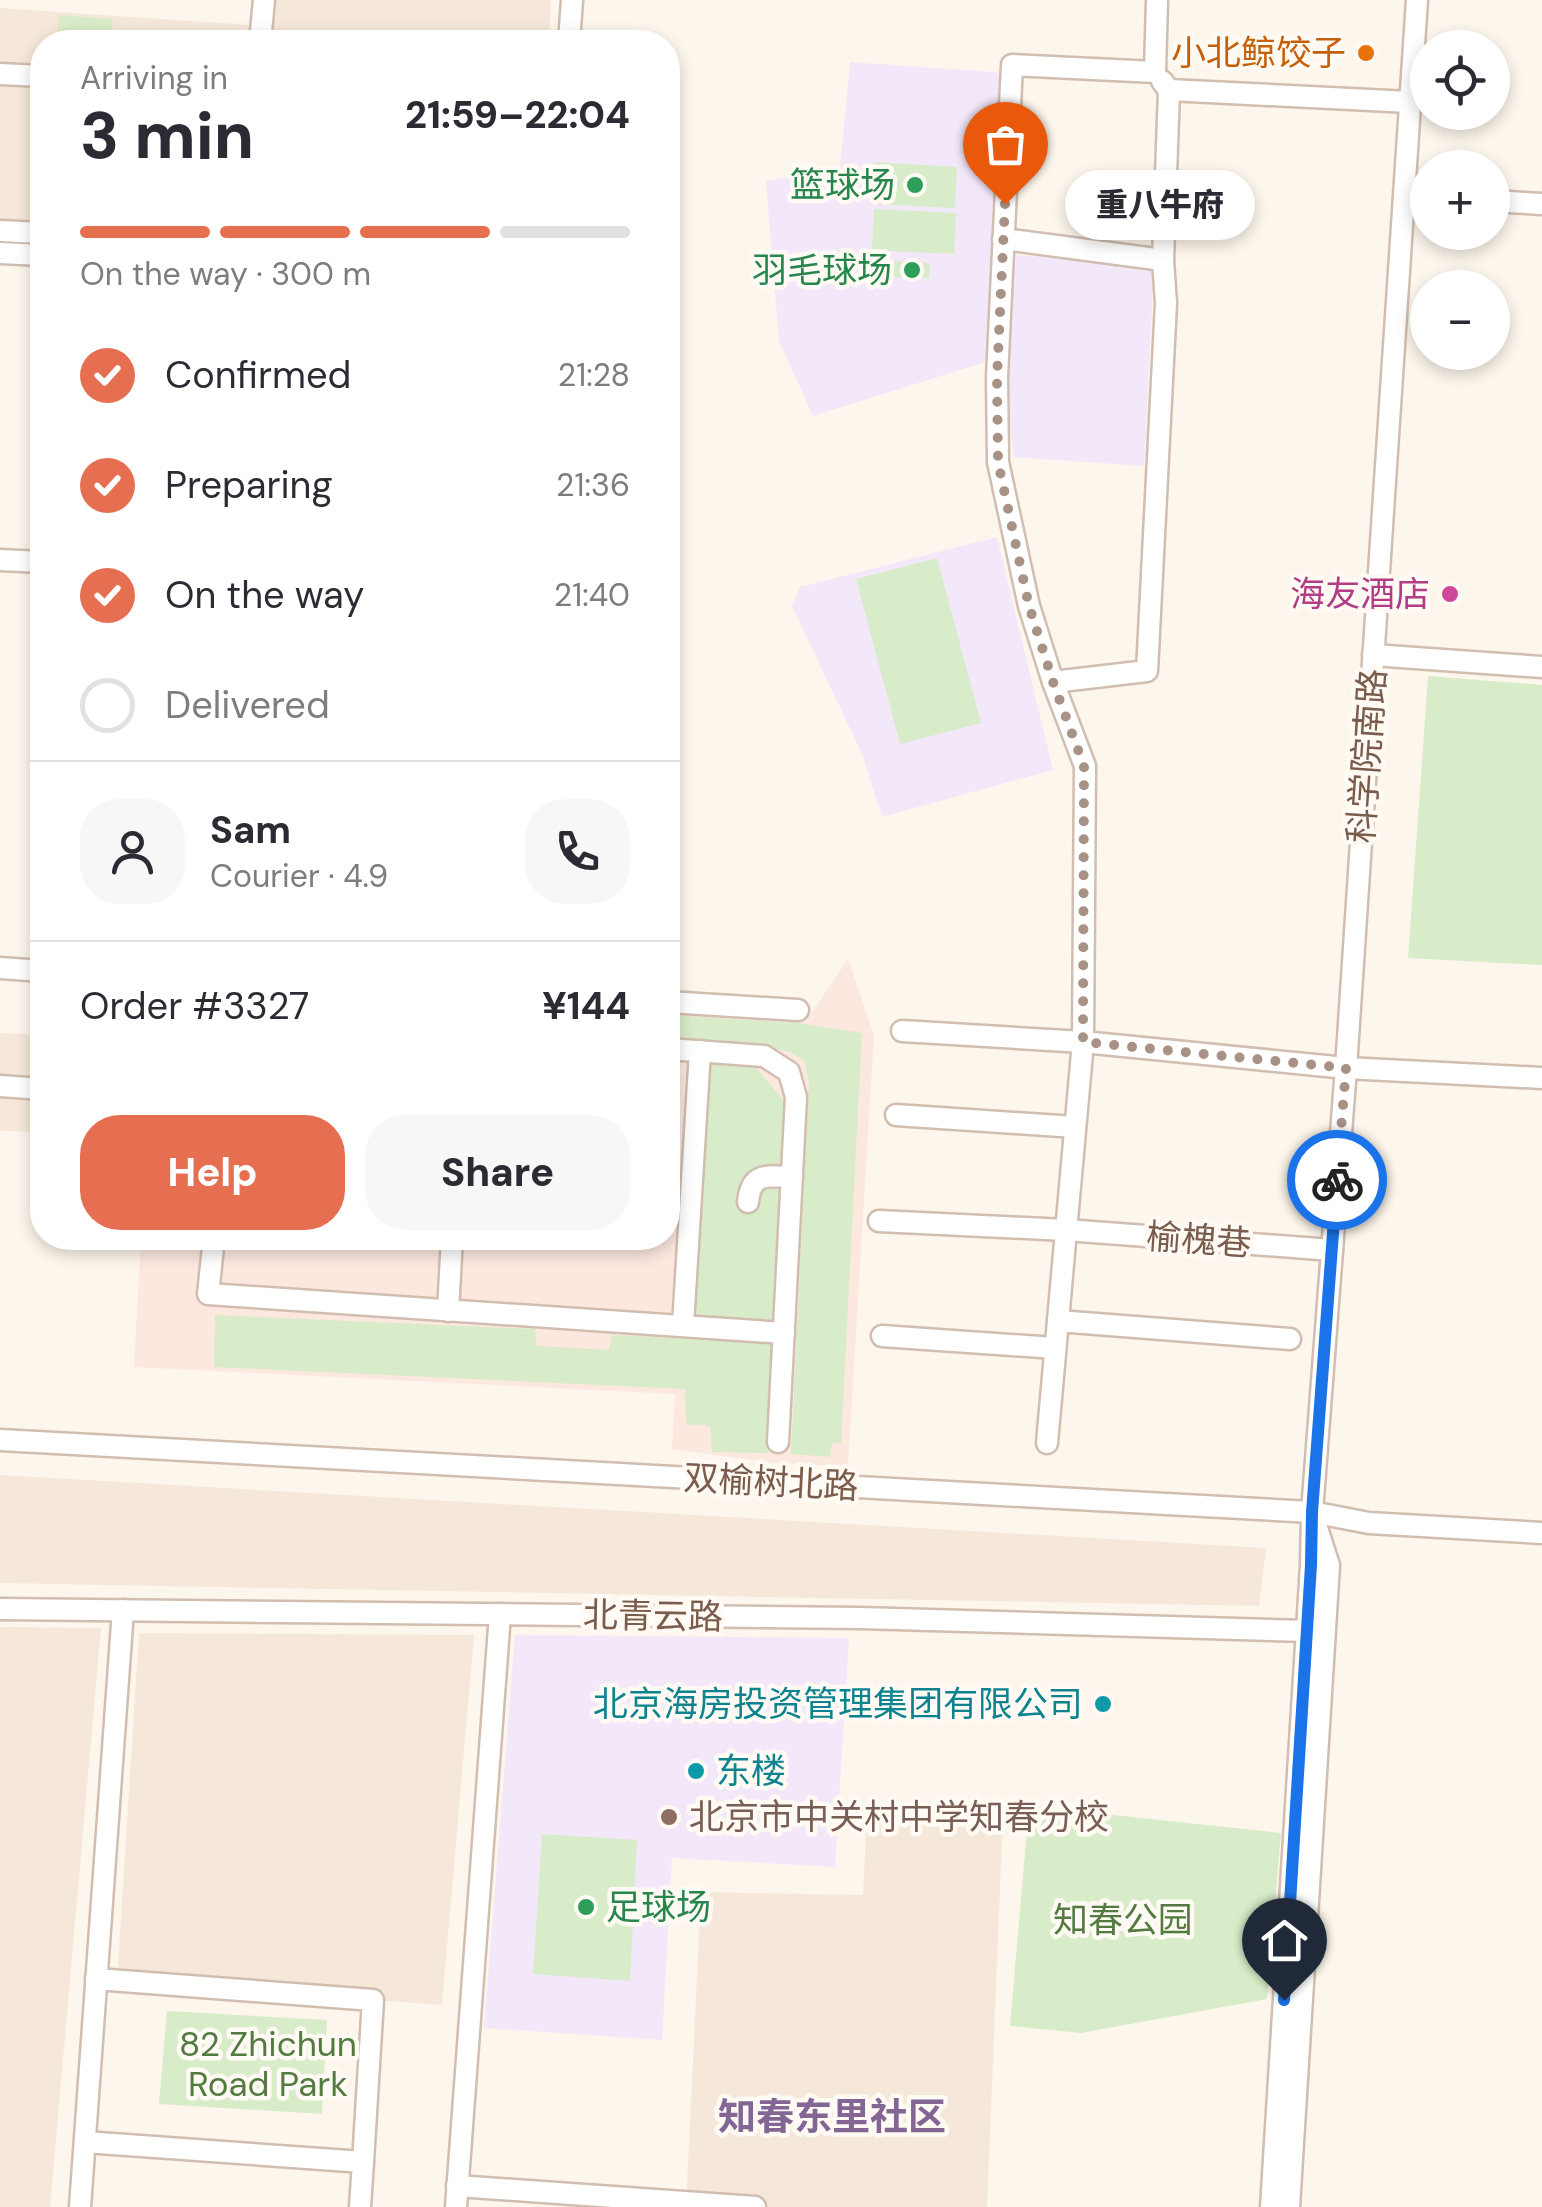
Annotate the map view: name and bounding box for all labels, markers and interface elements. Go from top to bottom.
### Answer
place label: 小北鲸饺子 [1171,30,1346,76]
map controls [1410,30,1510,370]
button: locate [1410,30,1510,130]
marker: 小北鲸饺子 [1355,42,1377,64]
text: Arriving in [80,57,228,99]
text: 21:59–22:04 [405,90,630,140]
text: 3 min [80,94,254,178]
pin [963,102,1048,205]
icon: bag [978,117,1033,172]
button: + [1410,150,1510,250]
place label: 篮球场 [790,162,895,208]
callout: 重八牛府 [1065,169,1255,239]
marker: 篮球场 [904,174,926,196]
text: 重八牛府 [1096,184,1224,226]
place label: 羽毛球场 [752,247,892,293]
text: On the way · 300 m [80,253,371,295]
marker: 羽毛球场 [901,259,923,281]
button: − [1410,270,1510,370]
icon: check [80,348,135,403]
text: Confirmed [165,350,351,400]
text: 21:28 [558,354,630,396]
icon: check [80,458,135,513]
text: Preparing [165,460,333,510]
text: 21:36 [556,464,630,506]
icon: check [80,568,135,623]
text: On the way [165,570,364,620]
place label: 海友酒店 [1290,571,1430,617]
text: 21:40 [554,574,630,616]
marker: 海友酒店 [1439,583,1461,605]
street label: 科学院南路 [1338,667,1396,845]
text: Delivered [165,680,330,730]
button: person [80,799,185,904]
button: phone [525,799,630,904]
text: Sam [210,805,291,855]
text: Courier · 4.9 [210,855,388,897]
text: Order #3327 [80,981,309,1031]
text: ¥144 [542,981,630,1031]
button: Help [80,1115,345,1230]
button: Share [365,1115,630,1230]
courier [1287,1130,1387,1230]
icon: bike [1310,1153,1365,1208]
street label: 榆槐巷 [1145,1213,1253,1267]
street label: 双榆树北路 [682,1454,860,1510]
street label: 北青云路 [583,1592,723,1640]
place label: 北京海房投资管理集团有限公司 [593,1681,1083,1727]
marker: 北京海房投资管理集团有限公司 [1092,1693,1114,1715]
place label: 东楼 [716,1748,786,1794]
marker: 东楼 [685,1760,707,1782]
place label: 北京市中关村中学知春分校 [689,1794,1109,1840]
marker: 北京市中关村中学知春分校 [658,1806,680,1828]
place label: 足球场 [606,1884,711,1930]
marker: 足球场 [575,1896,597,1918]
park label: 知春公园 [1053,1897,1193,1943]
pin [1242,1898,1327,2001]
icon: home [1257,1913,1312,1968]
park label: 82 Zhichun Road Park [179,2021,357,2107]
district label: 知春东里社区 [718,2092,946,2142]

